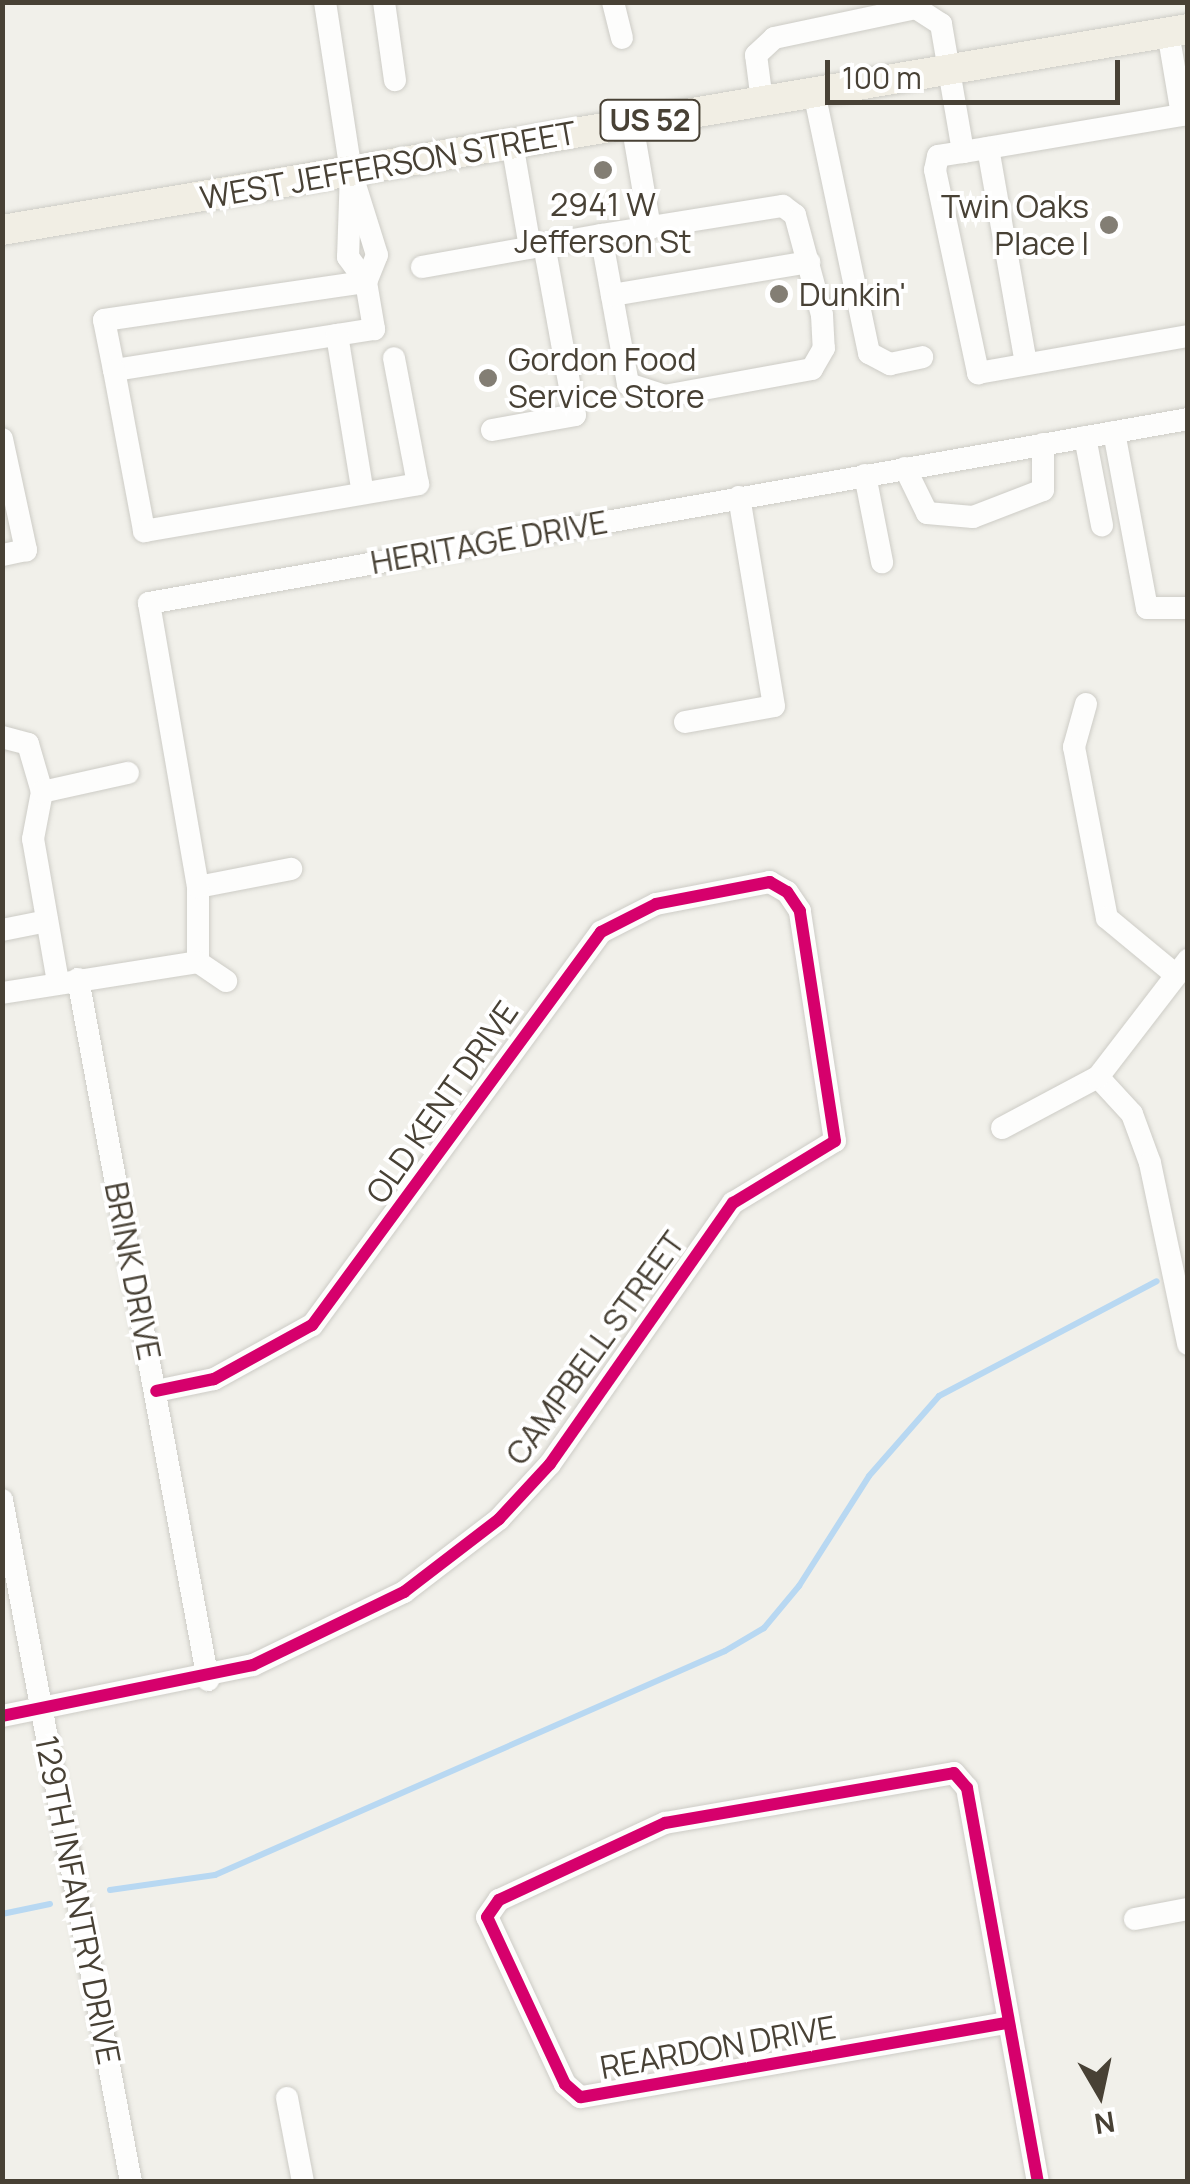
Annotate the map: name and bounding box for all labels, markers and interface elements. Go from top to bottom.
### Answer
scale bar [830,40,1125,102]
text: 100 m [842,57,922,98]
road number: US 52 [598,95,702,145]
street label: WEST JEFFERSON STREET [197,113,579,217]
marker: 2941 W Jefferson St [592,159,614,181]
place label: 2941 W Jefferson St [514,186,692,261]
place label: Twin Oaks Place I [941,188,1089,263]
marker: Twin Oaks Place I [1098,214,1120,236]
place label: Dunkin' [799,275,906,313]
marker: Dunkin' [768,283,790,305]
place label: Gordon Food Service Store [508,341,705,416]
marker: Gordon Food Service Store [477,367,499,389]
street label: HERITAGE DRIVE [368,502,610,582]
street label: OLD KENT DRIVE [358,993,526,1211]
street label: BRINK DRIVE [97,1178,169,1364]
street label: CAMPBELL STREET [497,1223,693,1473]
street label: 129TH INFANTRY DRIVE [27,1732,129,2068]
street label: REARDON DRIVE [597,2007,839,2087]
north arrow [1050,2044,1150,2144]
text: N [1092,2103,1118,2144]

